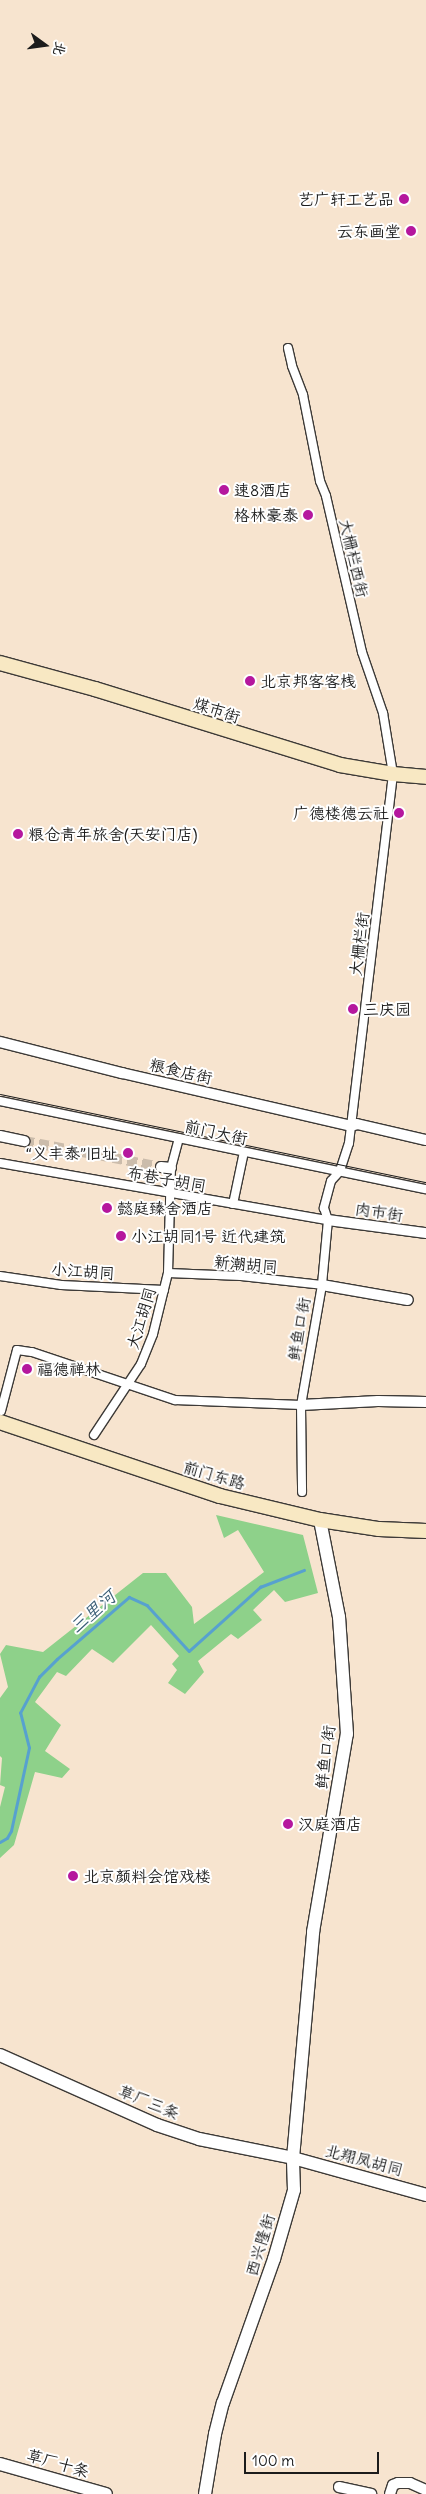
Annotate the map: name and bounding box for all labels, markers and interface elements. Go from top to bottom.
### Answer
north arrow [20,20,70,70]
text: 北 [49,40,70,58]
place label: 艺广轩工艺品 [298,189,394,209]
marker: 艺广轩工艺品 [398,193,410,205]
place label: 云东画堂 [337,221,401,241]
marker: 云东画堂 [405,225,417,237]
place label: 速8酒店 [234,480,291,500]
marker: 速8酒店 [218,484,230,496]
place label: 格林豪泰 [234,505,298,525]
marker: 格林豪泰 [302,509,314,521]
street label: 大栅栏西街 [336,517,372,599]
place label: 北京邦客客栈 [260,671,356,691]
marker: 北京邦客客栈 [244,675,256,687]
street label: 煤市街 [191,693,243,727]
place label: 广德楼德云社 [293,803,389,823]
marker: 广德楼德云社 [393,807,405,819]
place label: 粮仓青年旅舍(天安门店) [28,824,198,844]
marker: 粮仓青年旅舍(天安门店) [12,828,24,840]
street label: 大栅栏街 [346,911,372,977]
place label: 三庆园 [363,999,411,1019]
marker: 三庆园 [347,1003,359,1015]
street label: 粮食店街 [148,1054,214,1088]
street label: 前门大街 [183,1116,249,1148]
place label: “义丰泰”旧址 [26,1143,118,1163]
marker: “义丰泰”旧址 [122,1147,134,1159]
street label: 布巷子胡同 [126,1163,208,1195]
place label: 懿庭臻舍酒店 [117,1198,213,1218]
street label: 肉市街 [354,1199,404,1225]
marker: 懿庭臻舍酒店 [101,1202,113,1214]
place label: 小江胡同1号 近代建筑 [131,1226,285,1246]
marker: 小江胡同1号 近代建筑 [115,1230,127,1242]
street label: 新潮胡同 [213,1252,279,1276]
street label: 小江胡同 [50,1259,116,1283]
street label: 大江胡同 [122,1285,160,1351]
street label: 鲜鱼口街 [284,1296,314,1362]
place label: 福德禅林 [37,1359,101,1379]
marker: 福德禅林 [21,1363,33,1375]
street label: 前门东路 [181,1457,247,1493]
water label: 三里河 [66,1586,120,1638]
street label: 鲜鱼口街 [312,1724,338,1790]
place label: 汉庭酒店 [298,1814,362,1834]
marker: 汉庭酒店 [282,1818,294,1830]
place label: 北京颜料会馆戏楼 [83,1866,211,1886]
marker: 北京颜料会馆戏楼 [67,1870,79,1882]
street label: 草厂三条 [116,2081,182,2123]
street label: 北翔凤胡同 [323,2140,405,2180]
street label: 西兴隆街 [241,2212,279,2278]
scale bar [246,2442,381,2474]
street label: 草厂十条 [25,2445,91,2481]
text: 100 m [252,2451,294,2470]

